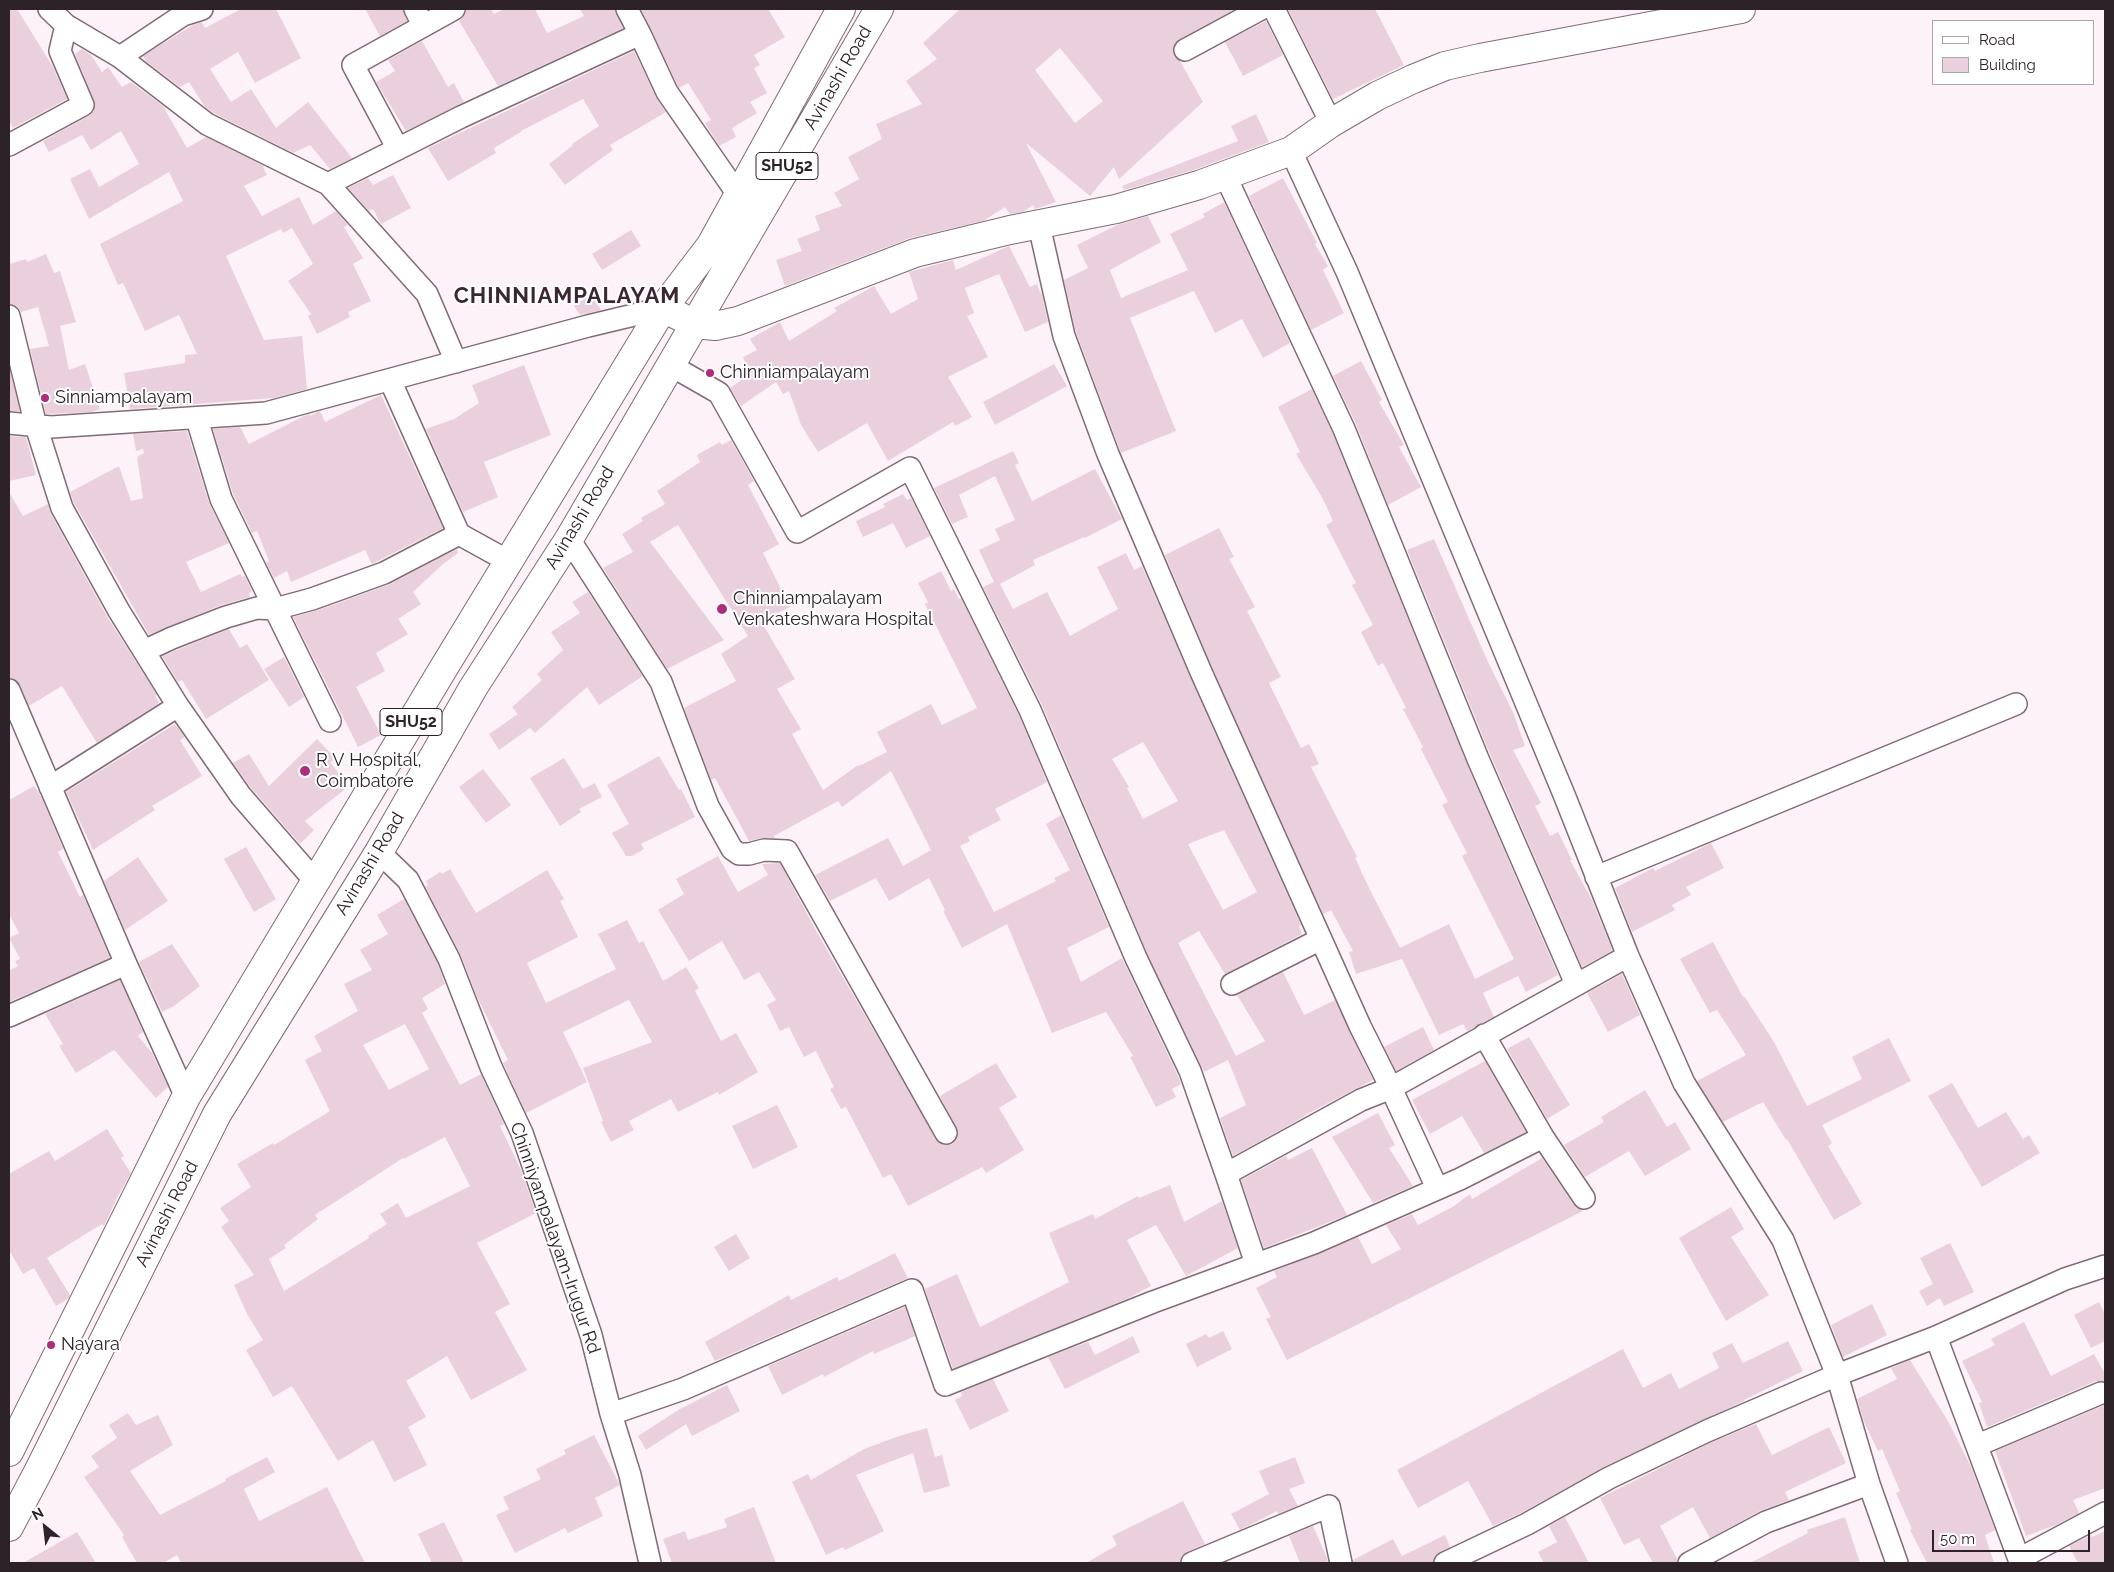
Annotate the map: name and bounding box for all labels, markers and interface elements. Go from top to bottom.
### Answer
legend [1932,20,2094,85]
street label: Avinashi Road [800,22,876,134]
text: Road [1979,31,2015,49]
text: Building [1979,56,2036,74]
road number: SHU52 [756,153,818,180]
district label: CHINNIAMPALAYAM [452,283,682,309]
place label: Chinniampalayam [720,362,869,384]
marker: Chinniampalayam [704,367,716,379]
place label: Sinniampalayam [55,387,192,409]
marker: Sinniampalayam [39,392,51,404]
street label: Avinashi Road [541,463,619,573]
place label: Chinniampalayam Venkateshwara Hospital [733,588,933,630]
marker: Chinniampalayam Venkateshwara Hospital [715,602,729,616]
road number: SHU52 [380,709,442,736]
place label: R V Hospital, Coimbatore [316,750,422,792]
marker: R V Hospital, Coimbatore [298,764,312,778]
street label: Avinashi Road [331,809,409,919]
street label: Chinniyampalayam-Irugur Rd [505,1120,605,1356]
street label: Avinashi Road [131,1157,203,1271]
place label: Nayara [61,1334,120,1356]
marker: Nayara [45,1339,57,1351]
north arrow [20,1502,70,1552]
text: N [29,1504,46,1523]
scale bar [1934,1520,2092,1552]
text: 50 m [1940,1530,1975,1548]

